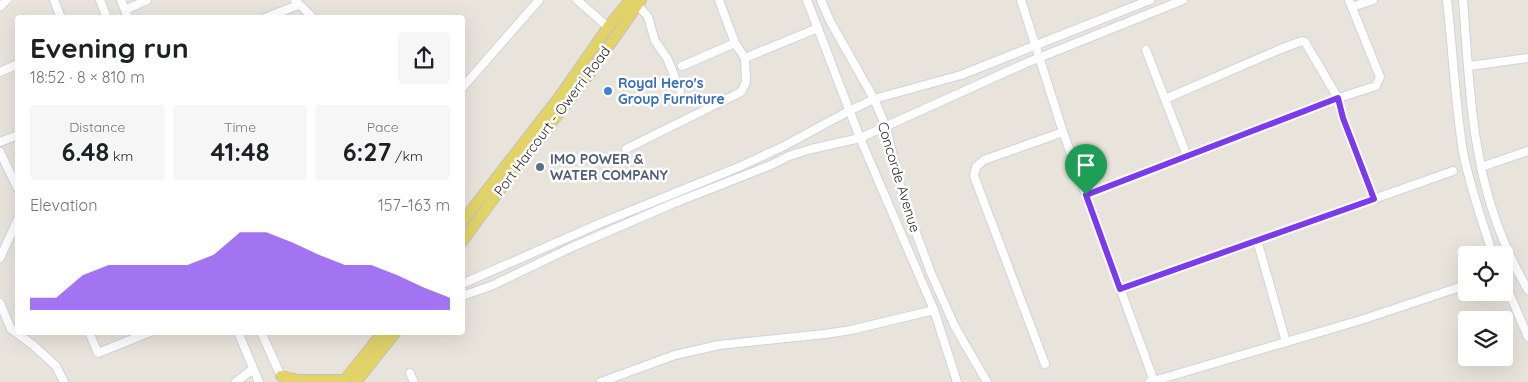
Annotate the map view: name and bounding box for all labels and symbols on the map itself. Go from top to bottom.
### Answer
street label: Port Harcourt - Owerri Road [490,43,614,199]
place label: Royal Hero's Group Furniture [618,74,725,108]
marker: Royal Hero's Group Furniture [602,85,614,97]
street label: Concorde Avenue [874,120,924,235]
pin [1065,144,1107,195]
place label: IMO POWER & WATER COMPANY [550,150,668,184]
marker: IMO POWER & WATER COMPANY [534,161,546,173]

